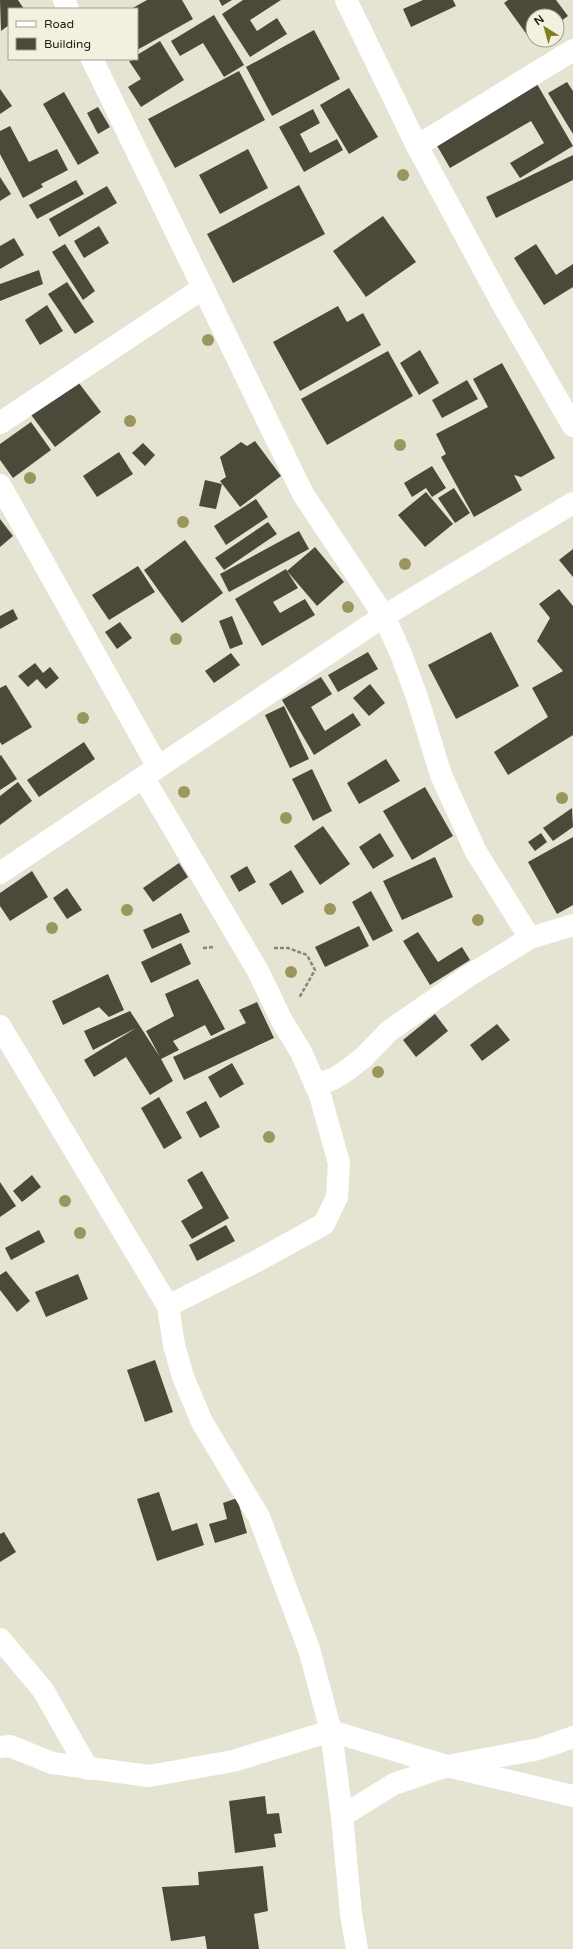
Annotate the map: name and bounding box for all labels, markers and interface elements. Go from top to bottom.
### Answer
legend [8,8,138,60]
north arrow [525,8,565,48]
text: N [532,13,547,28]
text: Road [44,17,74,31]
text: Building [44,37,91,51]

